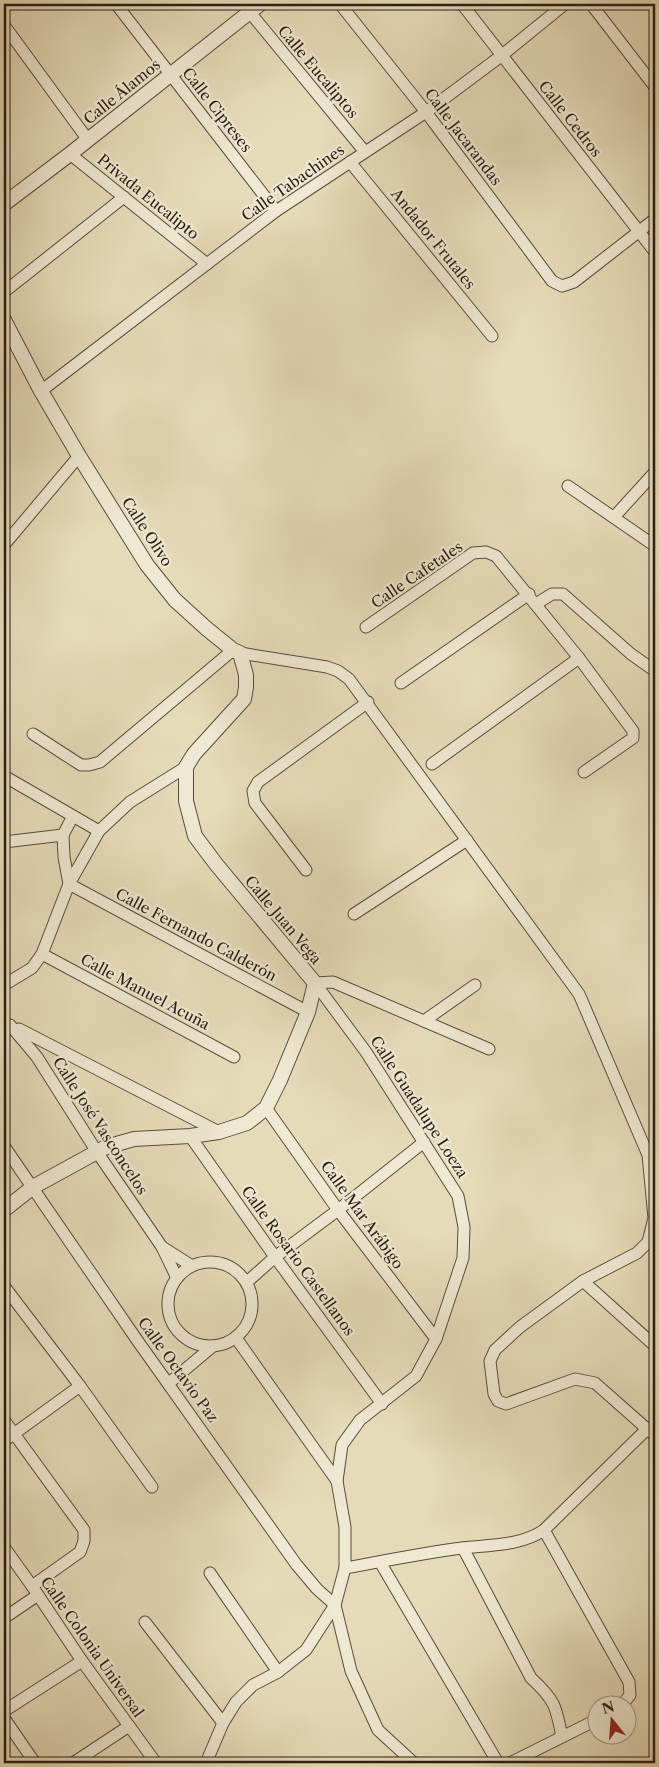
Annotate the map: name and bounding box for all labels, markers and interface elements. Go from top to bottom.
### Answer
street label: Calle Eucaliptos [274,21,363,122]
street label: Calle Álamos [79,55,164,128]
street label: Calle Cipreses [178,64,256,156]
street label: Calle Cedros [535,77,606,161]
street label: Calle Jacarandas [421,84,506,189]
street label: Calle Tabachines [238,140,348,225]
street label: Privada Eucalipto [94,150,203,243]
street label: Andador Frutales [386,184,480,293]
street label: Calle Olivo [118,493,177,570]
street label: Calle Cafetales [367,537,466,612]
street label: Calle Juan Vega [241,872,326,968]
street label: Calle Fernando Calderón [112,884,281,985]
street label: Calle Manuel Acuña [77,949,213,1034]
street label: Calle Guadalupe Loeza [366,1032,472,1181]
street label: Calle José Vasconcelos [49,1053,152,1198]
street label: Calle Mar Arábigo [317,1157,408,1273]
street label: Calle Rosario Castellanos [238,1182,359,1339]
street label: Calle Octavio Paz [134,1313,223,1426]
street label: Calle Colonia Universal [37,1573,148,1721]
north arrow [586,1694,636,1744]
text: N [600,1697,617,1718]

